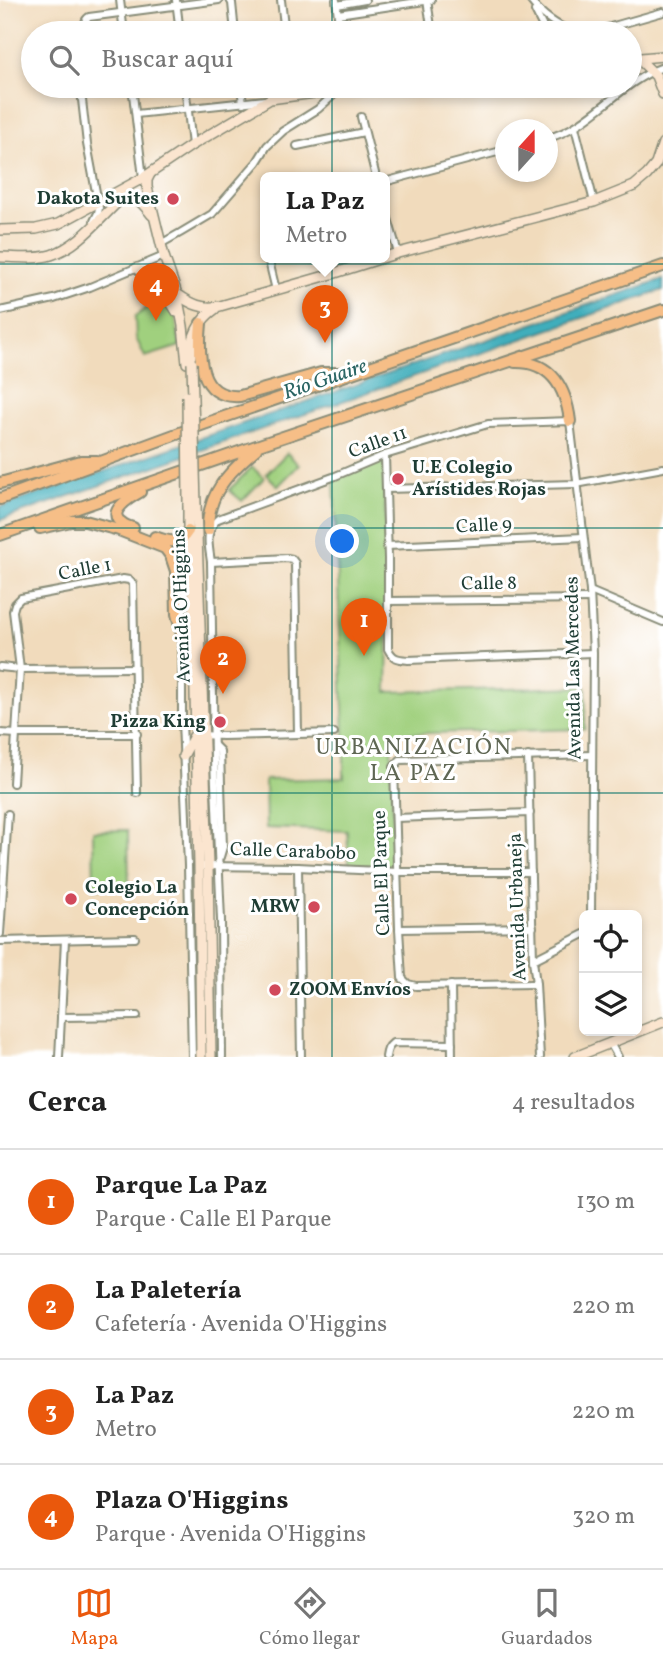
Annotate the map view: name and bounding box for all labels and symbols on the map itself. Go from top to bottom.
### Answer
north arrow [495,119,558,182]
place label: Dakota Suites [37,186,159,212]
marker: Dakota Suites [165,191,181,207]
pin: 4 [133,263,179,321]
pin: 3 [302,285,348,343]
water label: Río Guaire [279,352,371,408]
street label: Calle 11 [345,420,411,466]
place label: U.E Colegio Arístides Rojas [412,455,546,503]
marker: U.E Colegio Arístides Rojas [390,471,406,487]
street label: Calle 9 [455,512,513,540]
your location [325,524,359,558]
street label: Avenida O'Higgins [166,529,198,683]
street label: Calle 1 [56,552,114,588]
street label: Calle 8 [461,571,517,597]
street label: Avenida Las Mercedes [559,576,589,760]
pin: 1 [341,598,387,656]
pin: 2 [200,636,246,694]
place label: Pizza King [110,709,206,735]
marker: Pizza King [212,714,228,730]
district label: URBANIZACIÓN LA PAZ [315,732,513,790]
street label: Calle El Parque [367,810,397,936]
street label: Avenida Urbaneja [502,833,534,981]
street label: Calle Carabobo [230,837,356,867]
place label: Colegio La Concepción [85,875,189,923]
marker: Colegio La Concepción [63,891,79,907]
place label: MRW [251,894,300,920]
marker: MRW [306,899,322,915]
place label: ZOOM Envíos [289,977,411,1003]
marker: ZOOM Envíos [267,982,283,998]

